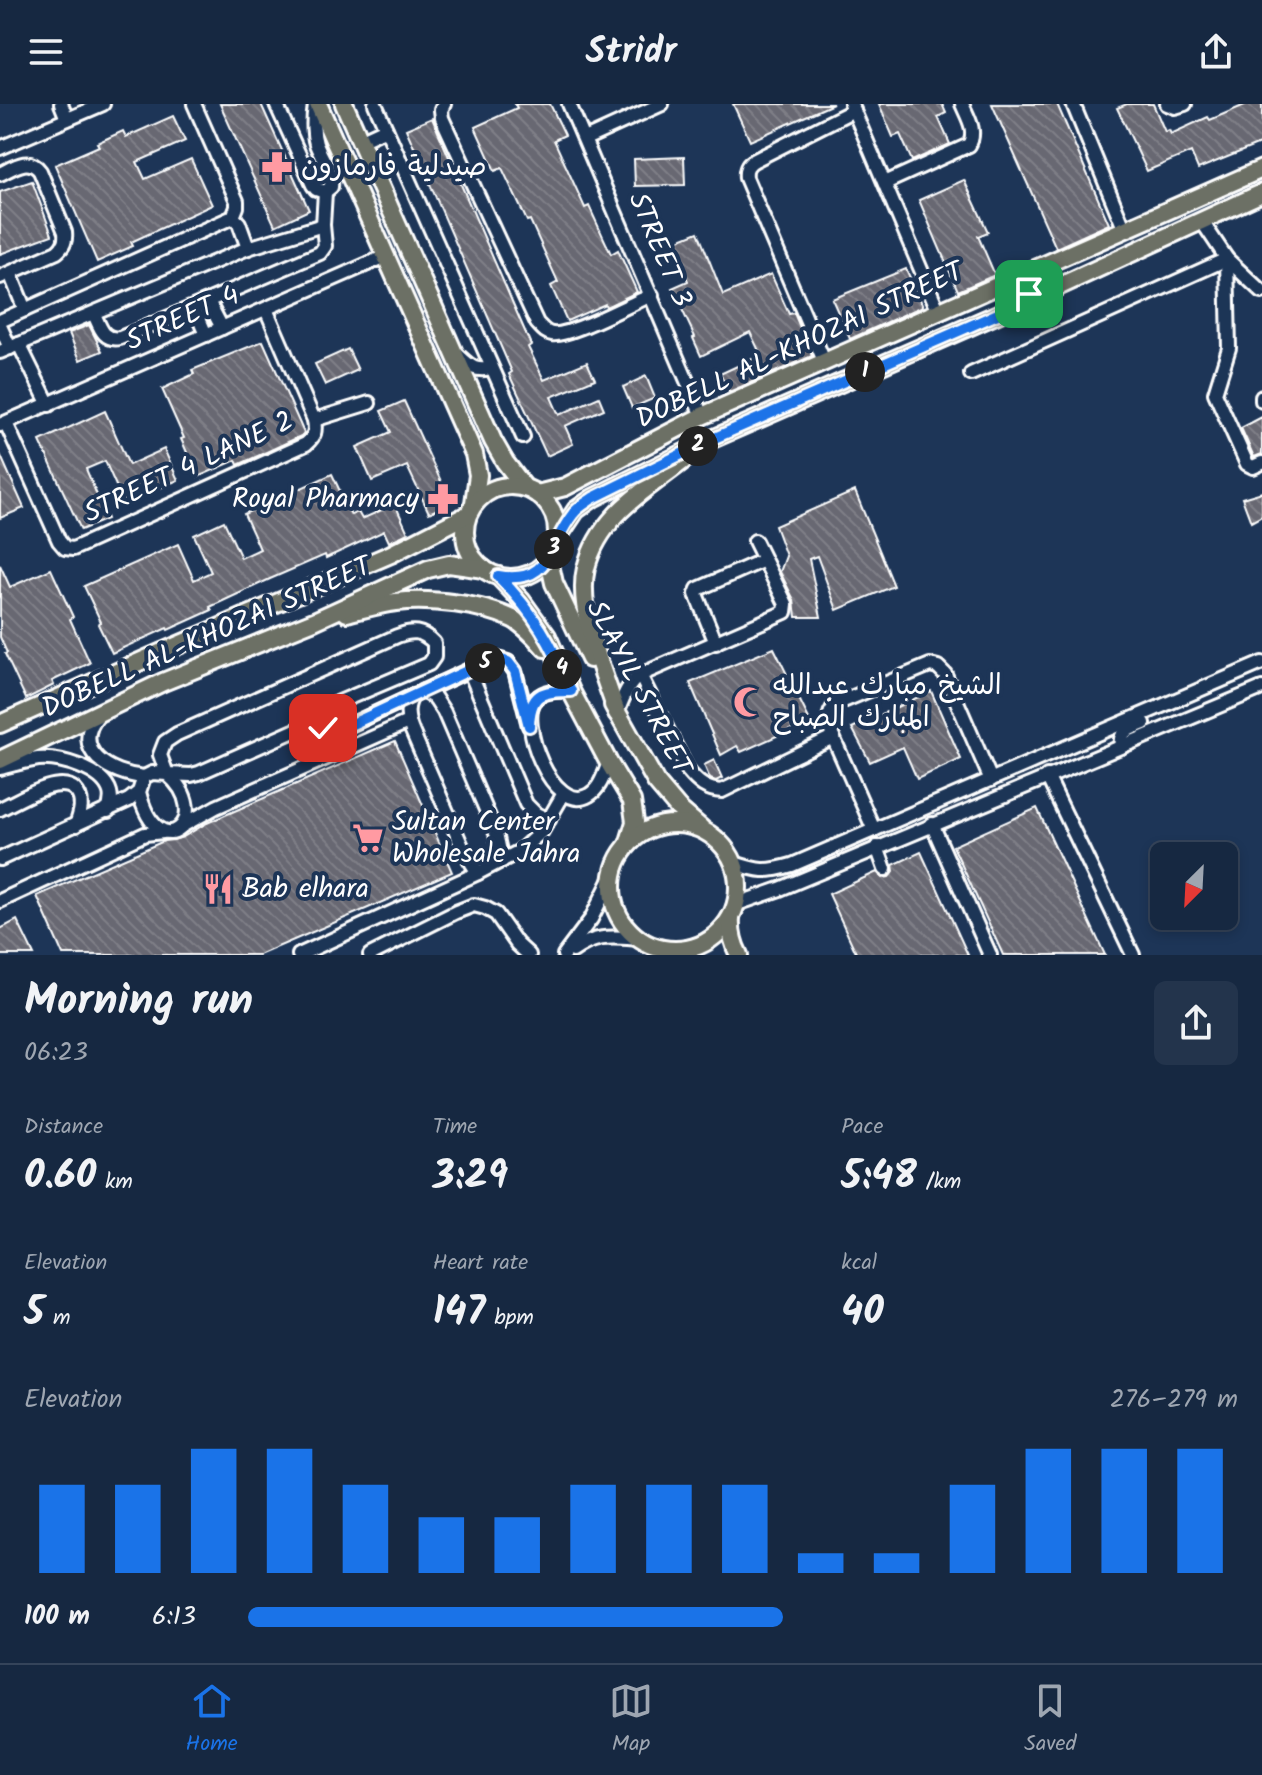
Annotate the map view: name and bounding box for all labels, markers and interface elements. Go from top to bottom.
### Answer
text: Stridr [586,24,676,81]
icon: menu [24,30,68,74]
icon: share [1194,30,1238,74]
place label: صيدلية فارمازون [301,145,487,190]
pharmacy icon: صيدلية فارمازون [260,150,294,184]
street label: STREET 3 [615,185,703,315]
street label: DOBELL AL-KHOZAI STREET [629,249,973,442]
pin [995,260,1063,328]
icon: arrive [1007,272,1051,316]
street label: STREET 4 [119,274,247,364]
pin: 1 [845,352,885,392]
text: 1 [862,354,868,389]
street label: STREET 4 LANE 2 [77,400,301,536]
pin: 2 [678,426,718,466]
text: 2 [692,428,704,463]
place label: Royal Pharmacy [232,477,420,522]
pharmacy icon: Royal Pharmacy [426,482,460,516]
pin: 3 [534,529,574,569]
text: 3 [548,531,560,566]
street label: DOBELL AL-KHOZAI STREET [35,544,381,731]
street label: SLAYIL STREET [573,592,704,785]
pin: 5 [465,643,505,683]
text: 5 [479,645,491,680]
pin: 4 [542,649,582,689]
text: 4 [556,651,568,686]
place label: الشيخ مبارك عبدالله المبارك الصباح [773,664,1002,741]
mosque icon: الشيخ مبارك عبدالله المبارك الصباح [732,685,766,719]
pin [289,694,357,762]
icon: check [301,706,345,750]
place label: Sultan Center Wholesale Jahra [392,800,580,877]
supermarket icon: Sultan Center Wholesale Jahra [351,821,385,855]
north arrow [1150,842,1238,930]
map controls [1150,842,1238,930]
place label: Bab elhara [242,867,369,912]
restaurant icon: Bab elhara [201,872,235,906]
text: Morning run [24,967,253,1037]
button: share [1154,981,1238,1065]
text: 06:23 [24,1032,88,1074]
text: Distance [24,1110,103,1145]
text: Time [433,1110,477,1145]
text: Pace [841,1110,883,1145]
text: 0.60 [24,1145,96,1209]
text: 3:29 [433,1145,508,1209]
text: 5:48 [841,1145,917,1209]
text: km [96,1165,133,1200]
text: /km [917,1165,961,1200]
text: Elevation [24,1246,107,1281]
text: Heart rate [433,1246,528,1281]
text: kcal [841,1246,877,1281]
text: 5 [24,1281,44,1345]
text: 147 [433,1281,485,1345]
text: 40 [841,1281,884,1345]
text: m [44,1301,71,1336]
text: bpm [485,1301,534,1336]
text: Elevation [24,1379,122,1421]
text: 276–279 m [1110,1379,1238,1421]
text: 100 m [24,1596,90,1638]
text: 6:13 [152,1596,196,1638]
tab: Home [186,1679,238,1762]
tab: Map [609,1679,653,1762]
tab: Saved [1024,1679,1076,1762]

